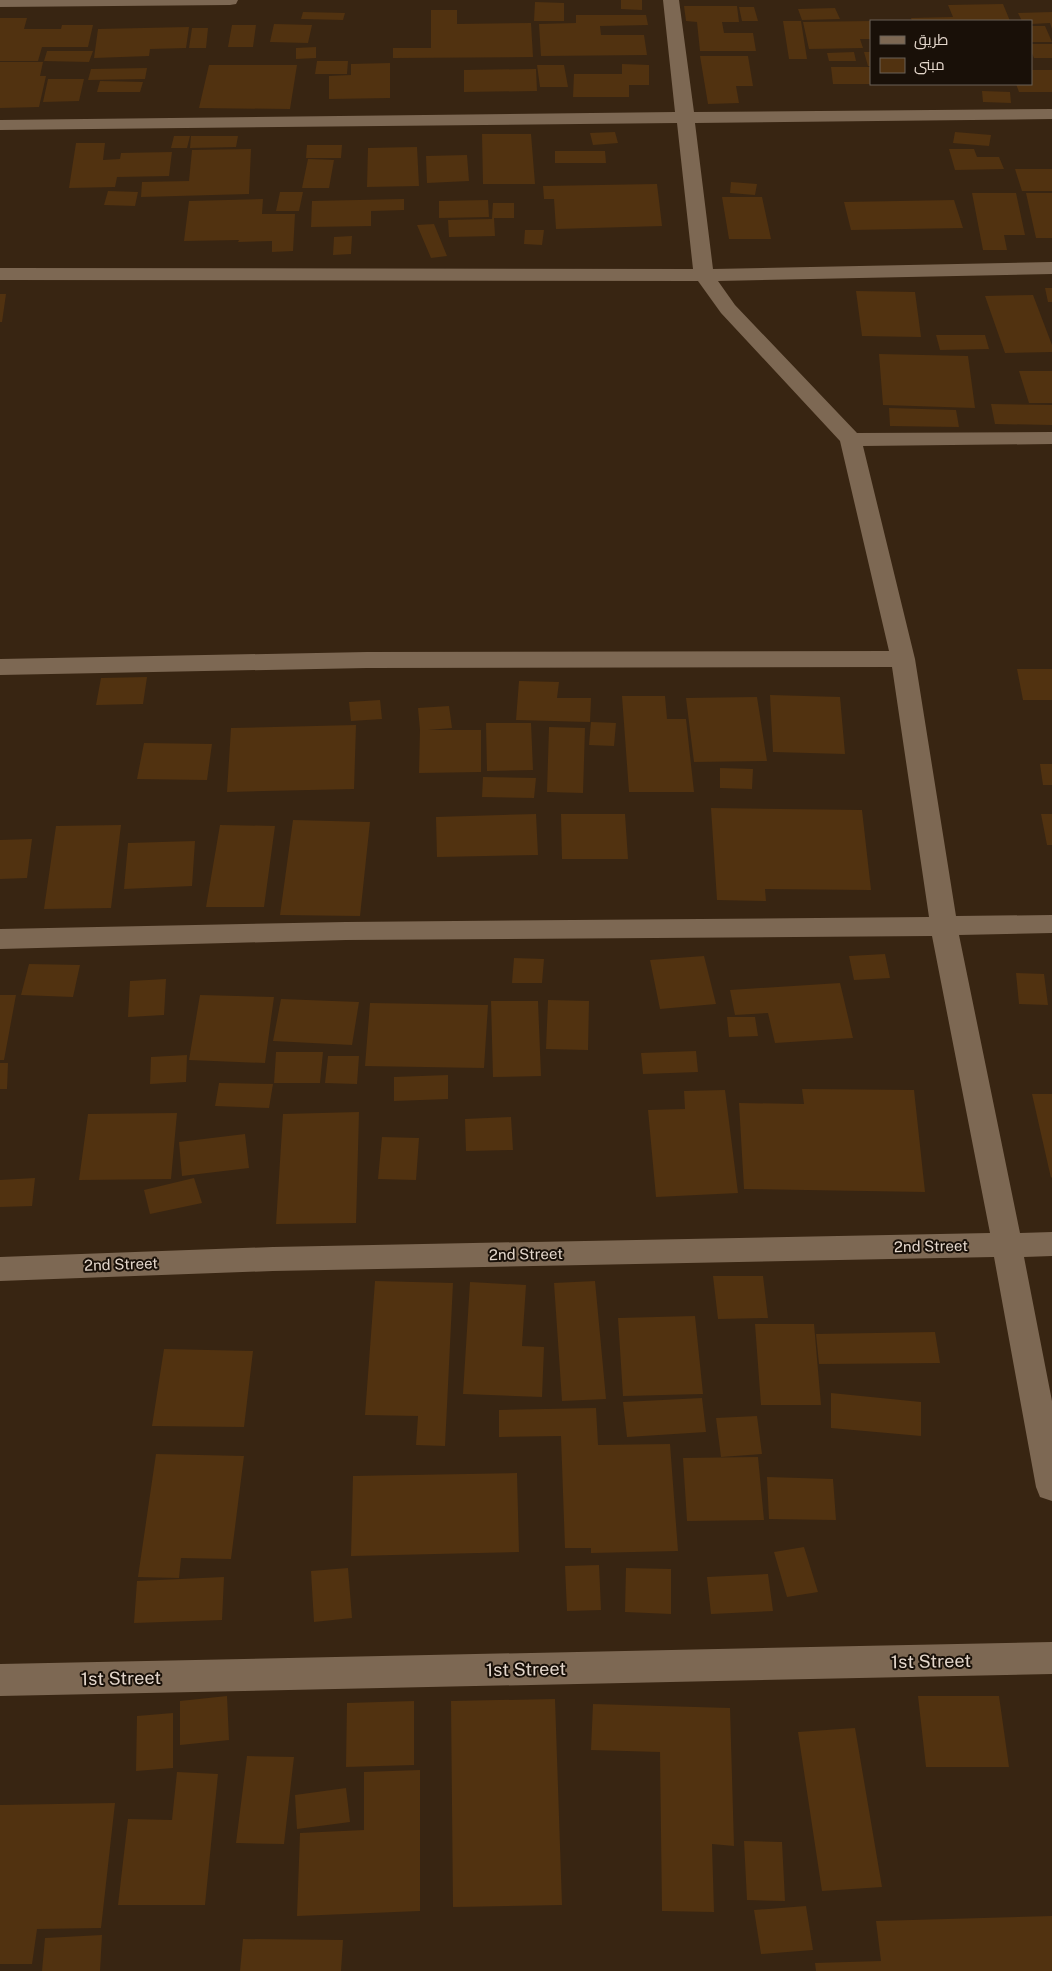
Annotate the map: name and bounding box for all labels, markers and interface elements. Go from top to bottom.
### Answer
legend [870,20,1032,85]
text: طريق [914,31,948,50]
text: مبنى [914,56,945,75]
street label: 2nd Street [894,1237,968,1255]
street label: 2nd Street [489,1245,563,1263]
street label: 2nd Street [84,1254,158,1274]
street label: 1st Street [891,1650,971,1672]
street label: 1st Street [486,1658,566,1680]
street label: 1st Street [81,1667,161,1689]

